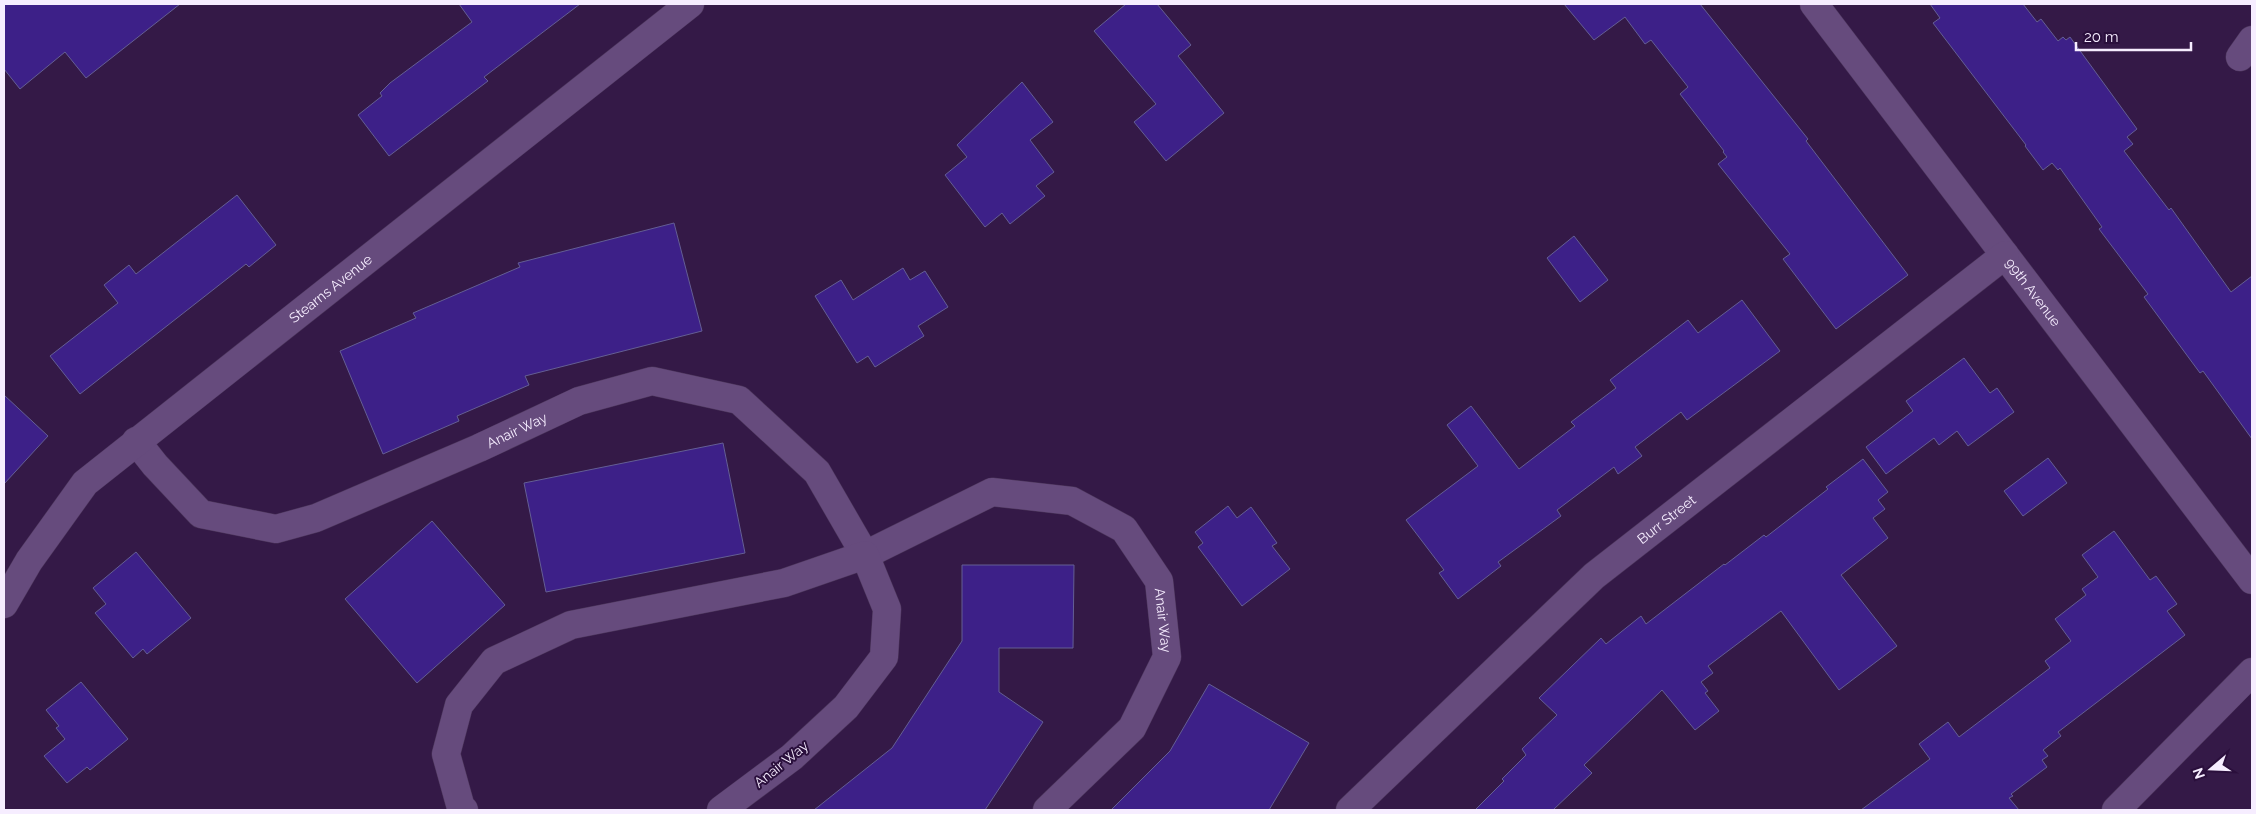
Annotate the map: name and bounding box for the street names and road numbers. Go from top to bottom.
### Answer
street label: Stearns Avenue [286,251,375,326]
street label: 99th Avenue [2002,255,2064,329]
street label: Anair Way [484,409,550,451]
street label: Burr Street [1634,492,1699,547]
street label: Anair Way [1152,587,1175,654]
street label: Anair Way [751,737,812,791]

